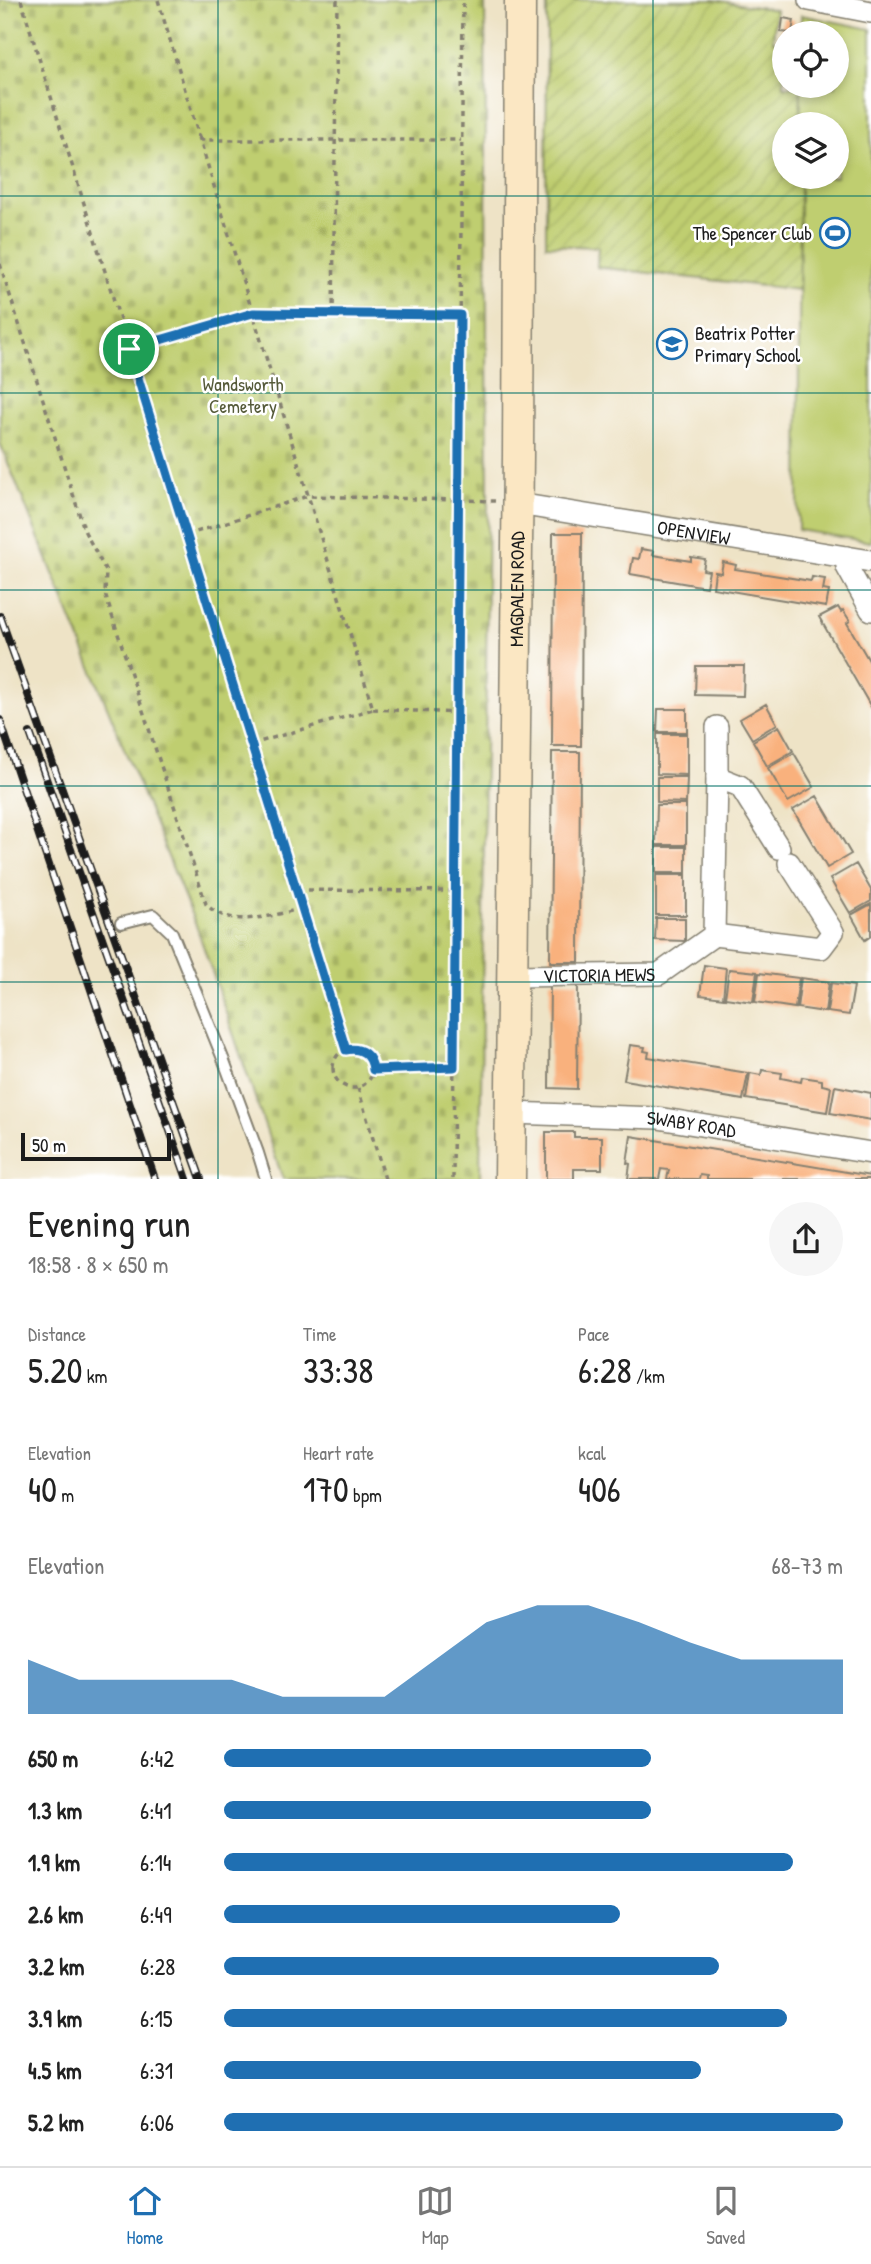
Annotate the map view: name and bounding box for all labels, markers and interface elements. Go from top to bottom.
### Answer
map controls [772,21,849,189]
button: locate [772,21,849,98]
button: layers [772,112,849,189]
sports icon: The Spencer Club [818,216,852,250]
place label: The Spencer Club [693,220,812,246]
pin [99,319,159,379]
place label: Beatrix Potter Primary School [695,320,801,368]
school or university icon: Beatrix Potter Primary School [655,327,689,361]
icon: arrive [110,330,148,368]
park label: Wandsworth Cemetery [203,371,283,419]
street label: OPENVIEW [655,514,732,551]
street label: MAGDALEN ROAD [503,531,530,647]
street label: VICTORIA MEWS [543,961,655,989]
street label: SWABY ROAD [647,1105,738,1144]
scale bar [21,1130,172,1162]
text: 50 m [32,1132,66,1158]
text: Evening run [28,1197,191,1249]
button: share [769,1202,843,1276]
text: 18:58 · 8 × 650 m [28,1249,168,1280]
text: Distance [28,1321,86,1347]
text: Time [303,1321,337,1347]
text: Pace [578,1321,610,1347]
text: 5.20 [28,1347,82,1394]
text: 33:38 [303,1347,373,1394]
text: 6:28 [578,1347,632,1394]
text: km [82,1363,108,1389]
text: /km [632,1363,665,1389]
text: Elevation [28,1440,91,1466]
text: Heart rate [303,1440,374,1466]
text: kcal [578,1440,606,1466]
text: 40 [28,1466,57,1513]
text: 170 [303,1466,349,1513]
text: 406 [578,1466,621,1513]
text: m [57,1482,74,1508]
text: bpm [349,1482,382,1508]
text: Elevation [28,1550,104,1581]
text: 68–73 m [772,1550,843,1581]
text: 650 m [28,1743,78,1774]
text: 6:42 [140,1743,174,1774]
text: 1.3 km [28,1795,82,1826]
text: 6:41 [140,1795,172,1826]
text: 1.9 km [28,1847,80,1878]
text: 6:14 [140,1847,172,1878]
text: 2.6 km [28,1899,83,1930]
text: 6:49 [140,1899,172,1930]
text: 3.2 km [28,1951,84,1982]
text: 6:28 [140,1951,175,1982]
text: 3.9 km [28,2003,82,2034]
text: 6:15 [140,2003,173,2034]
text: 4.5 km [28,2055,82,2086]
text: 6:31 [140,2055,173,2086]
text: 5.2 km [28,2107,84,2138]
text: 6:06 [140,2107,174,2138]
tab: Home [126,2182,164,2250]
tab: Map [416,2182,454,2250]
tab: Saved [706,2182,745,2250]

